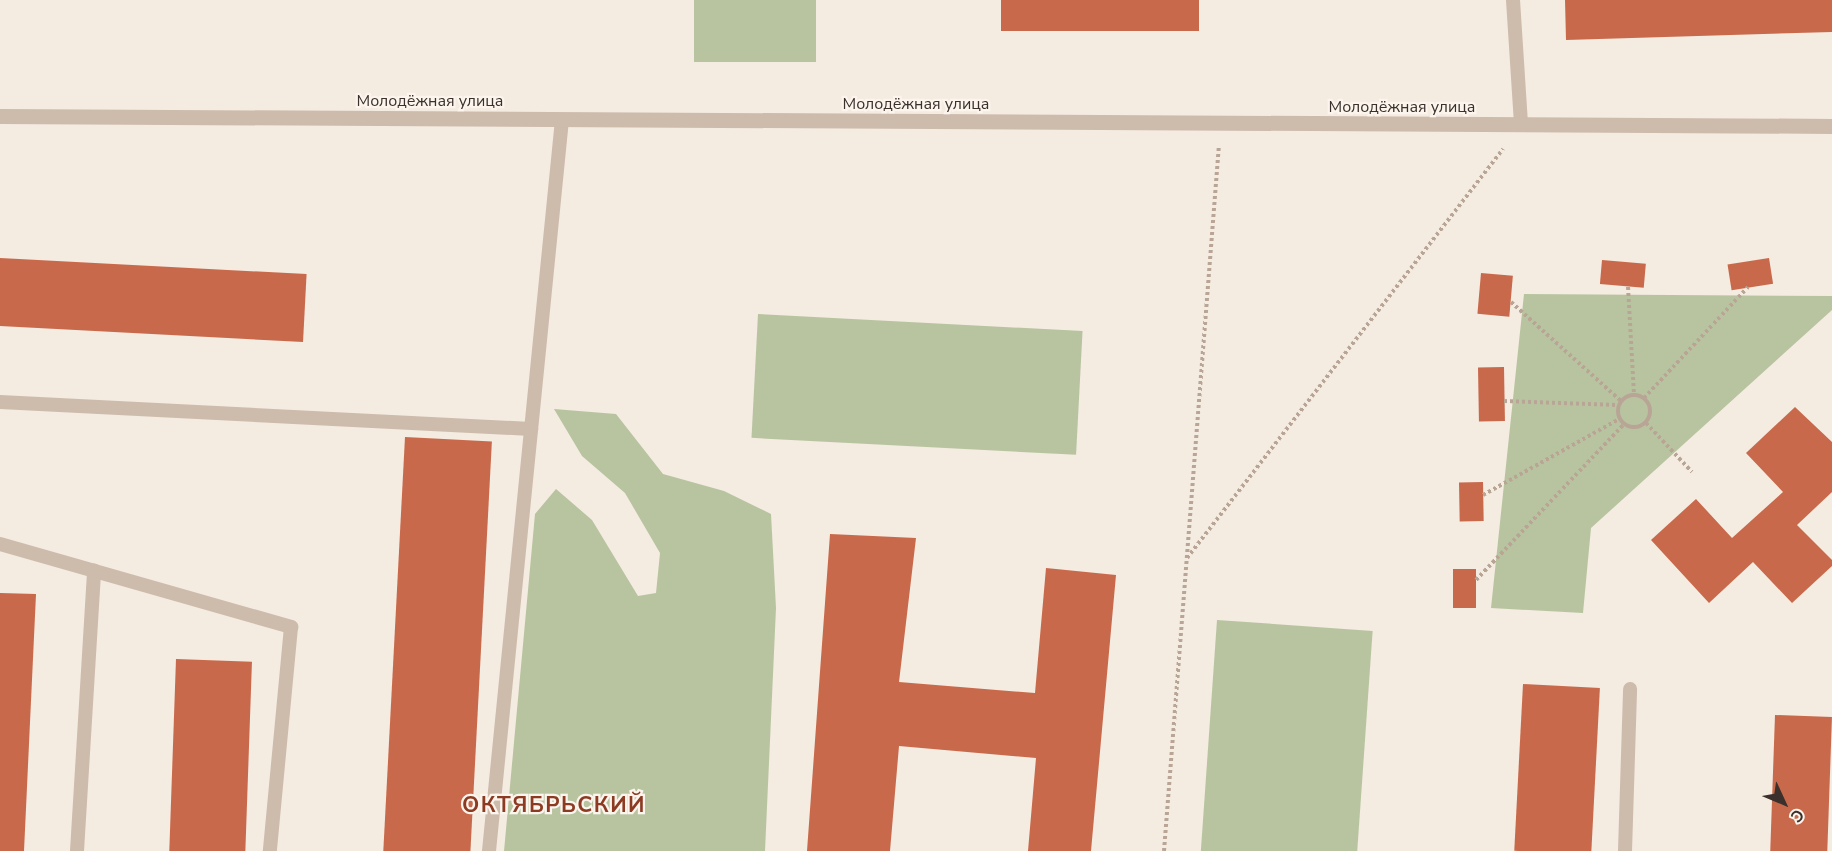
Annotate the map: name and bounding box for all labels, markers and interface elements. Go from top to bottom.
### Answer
street label: Молодёжная улица [357,91,503,111]
street label: Молодёжная улица [843,94,989,114]
street label: Молодёжная улица [1329,97,1475,117]
north arrow [1754,773,1814,833]
district label: ОКТЯБРЬСКИЙ [462,793,646,819]
text: С [1785,804,1809,827]

